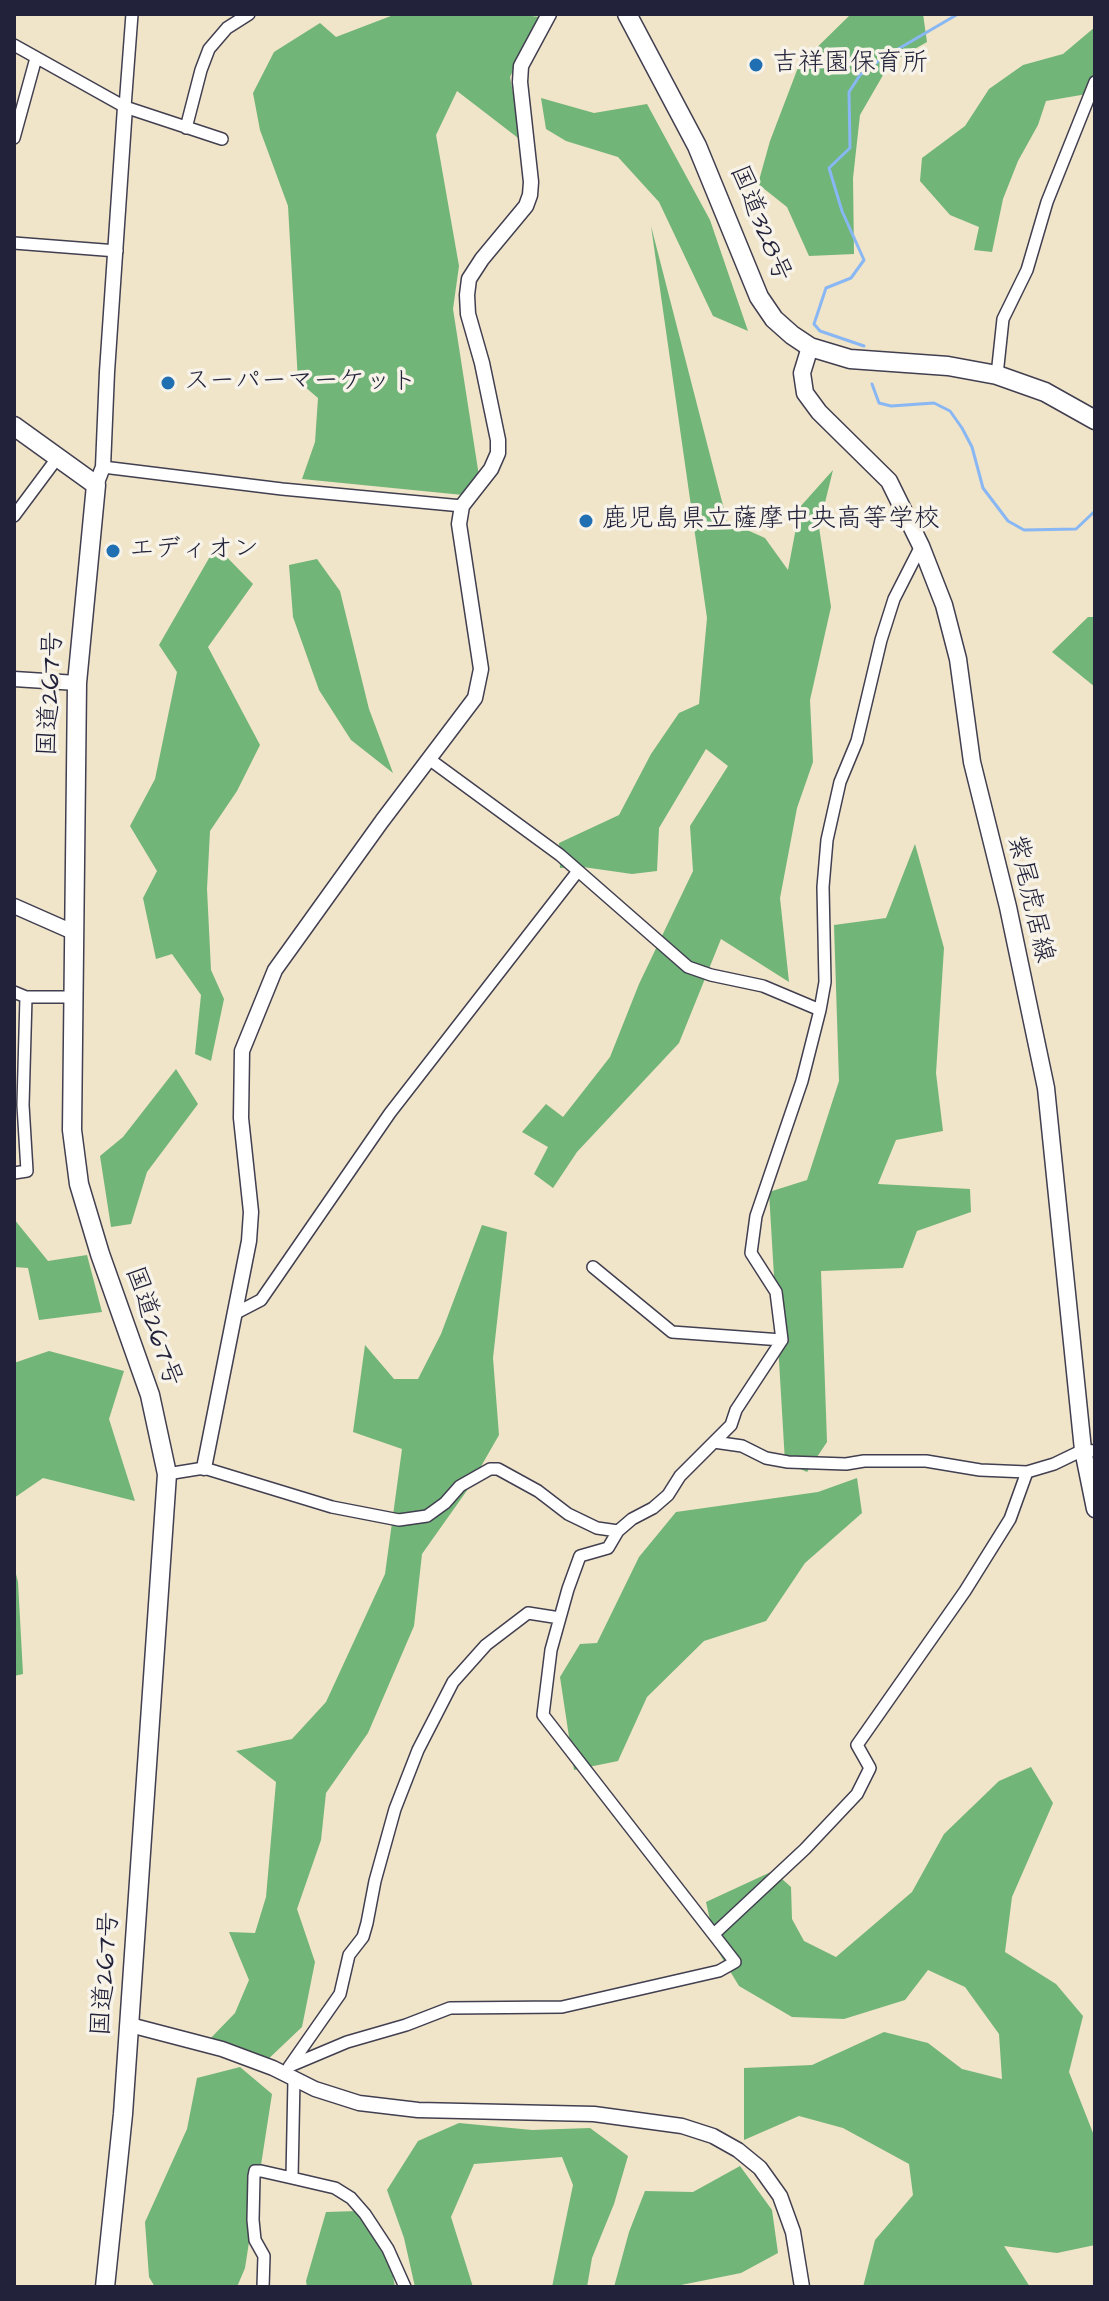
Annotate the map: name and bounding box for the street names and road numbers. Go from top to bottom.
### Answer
street label: 国道328号 [722,161,796,287]
street label: 国道267号 [33,631,71,757]
street label: 紫尾虎居線 [999,832,1059,966]
street label: 国道267号 [117,1263,187,1391]
street label: 国道267号 [87,1910,127,2038]

